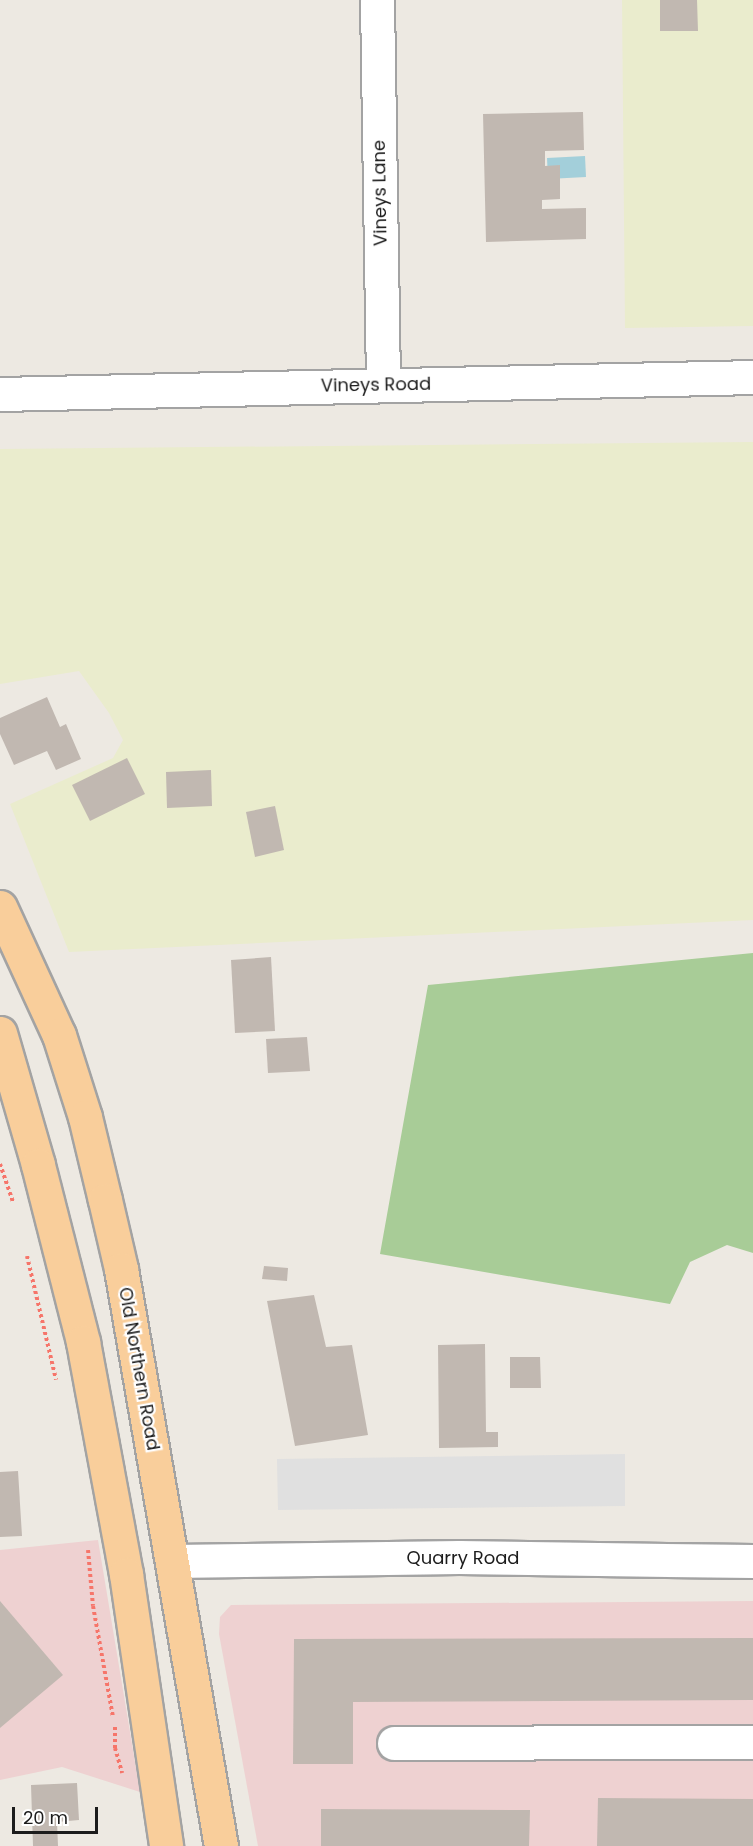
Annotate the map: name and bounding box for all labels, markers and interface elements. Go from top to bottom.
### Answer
street label: Vineys Lane [368,140,392,246]
street label: Vineys Road [321,373,431,397]
street label: Old Northern Road [114,1286,164,1452]
street label: Quarry Road [406,1547,520,1569]
scale bar [15,1795,100,1833]
text: 20 m [23,1805,68,1830]

